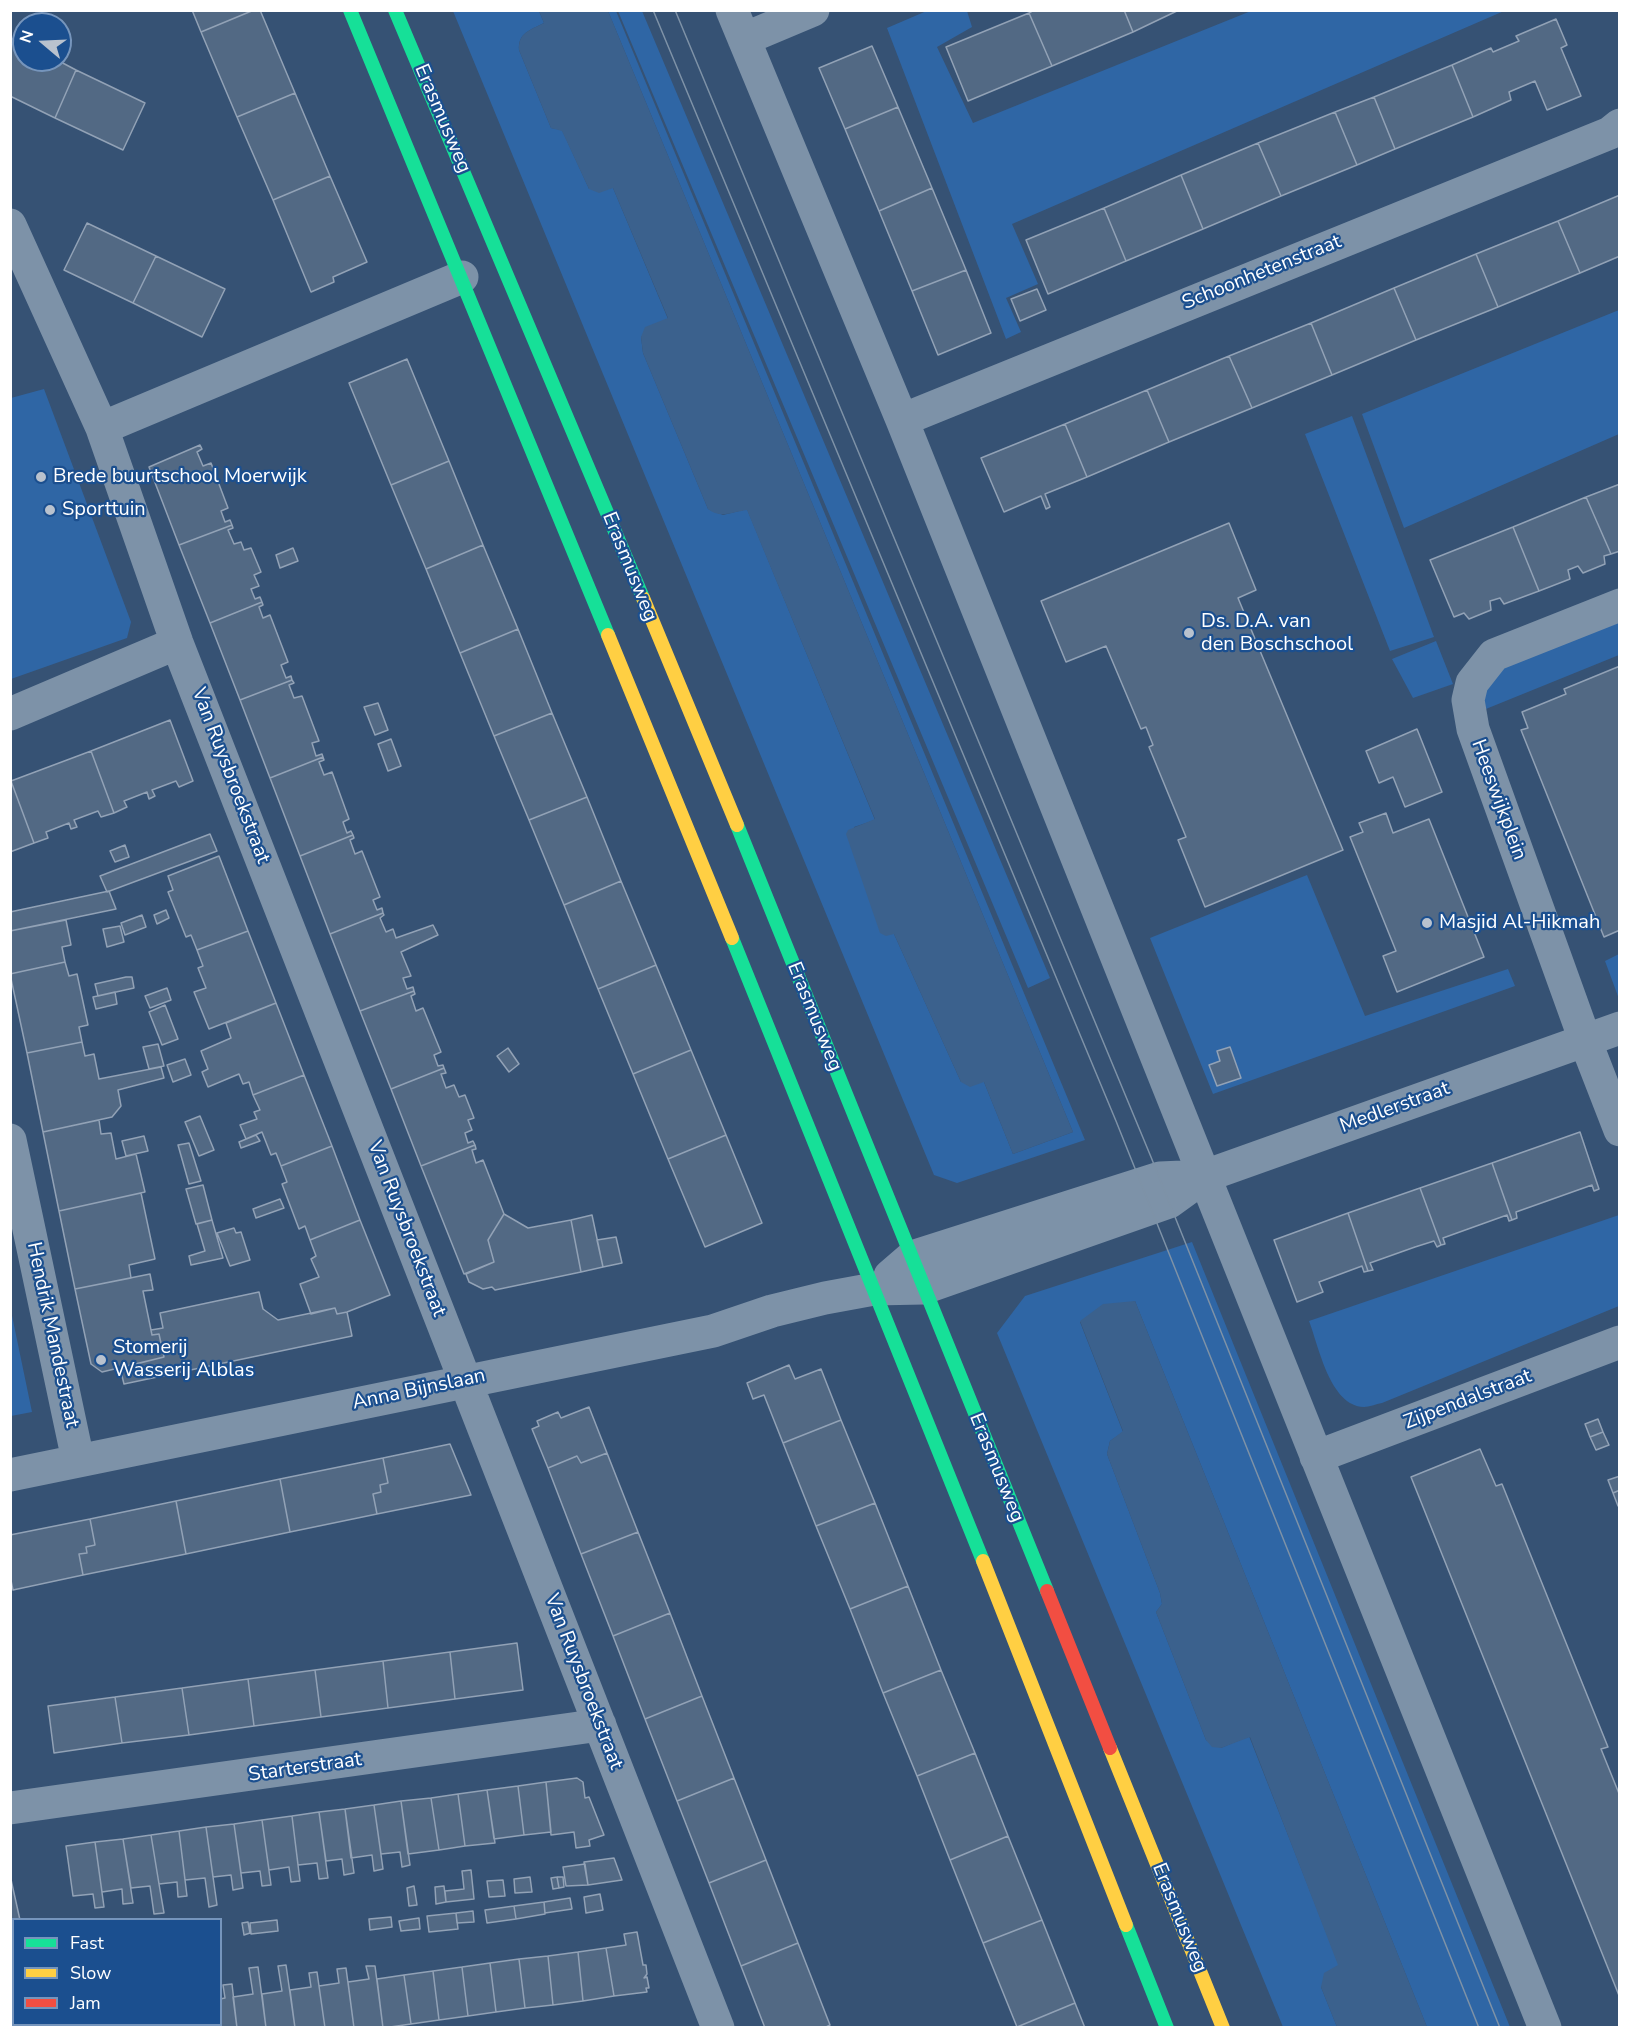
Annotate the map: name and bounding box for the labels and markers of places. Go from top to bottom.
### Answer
place label: Brede buurtschool Moerwijk [53,465,307,489]
marker: Brede buurtschool Moerwijk [34,470,48,484]
place label: Sporttuin [62,498,146,522]
marker: Sporttuin [43,503,57,517]
place label: Ds. D.A. van den Boschschool [1201,610,1353,657]
marker: Ds. D.A. van den Boschschool [1182,626,1196,640]
place label: Masjid Al-Hikmah [1439,911,1600,935]
marker: Masjid Al-Hikmah [1420,916,1434,930]
place label: Stomerij Wasserij Alblas [113,1336,254,1383]
marker: Stomerij Wasserij Alblas [94,1353,108,1367]

